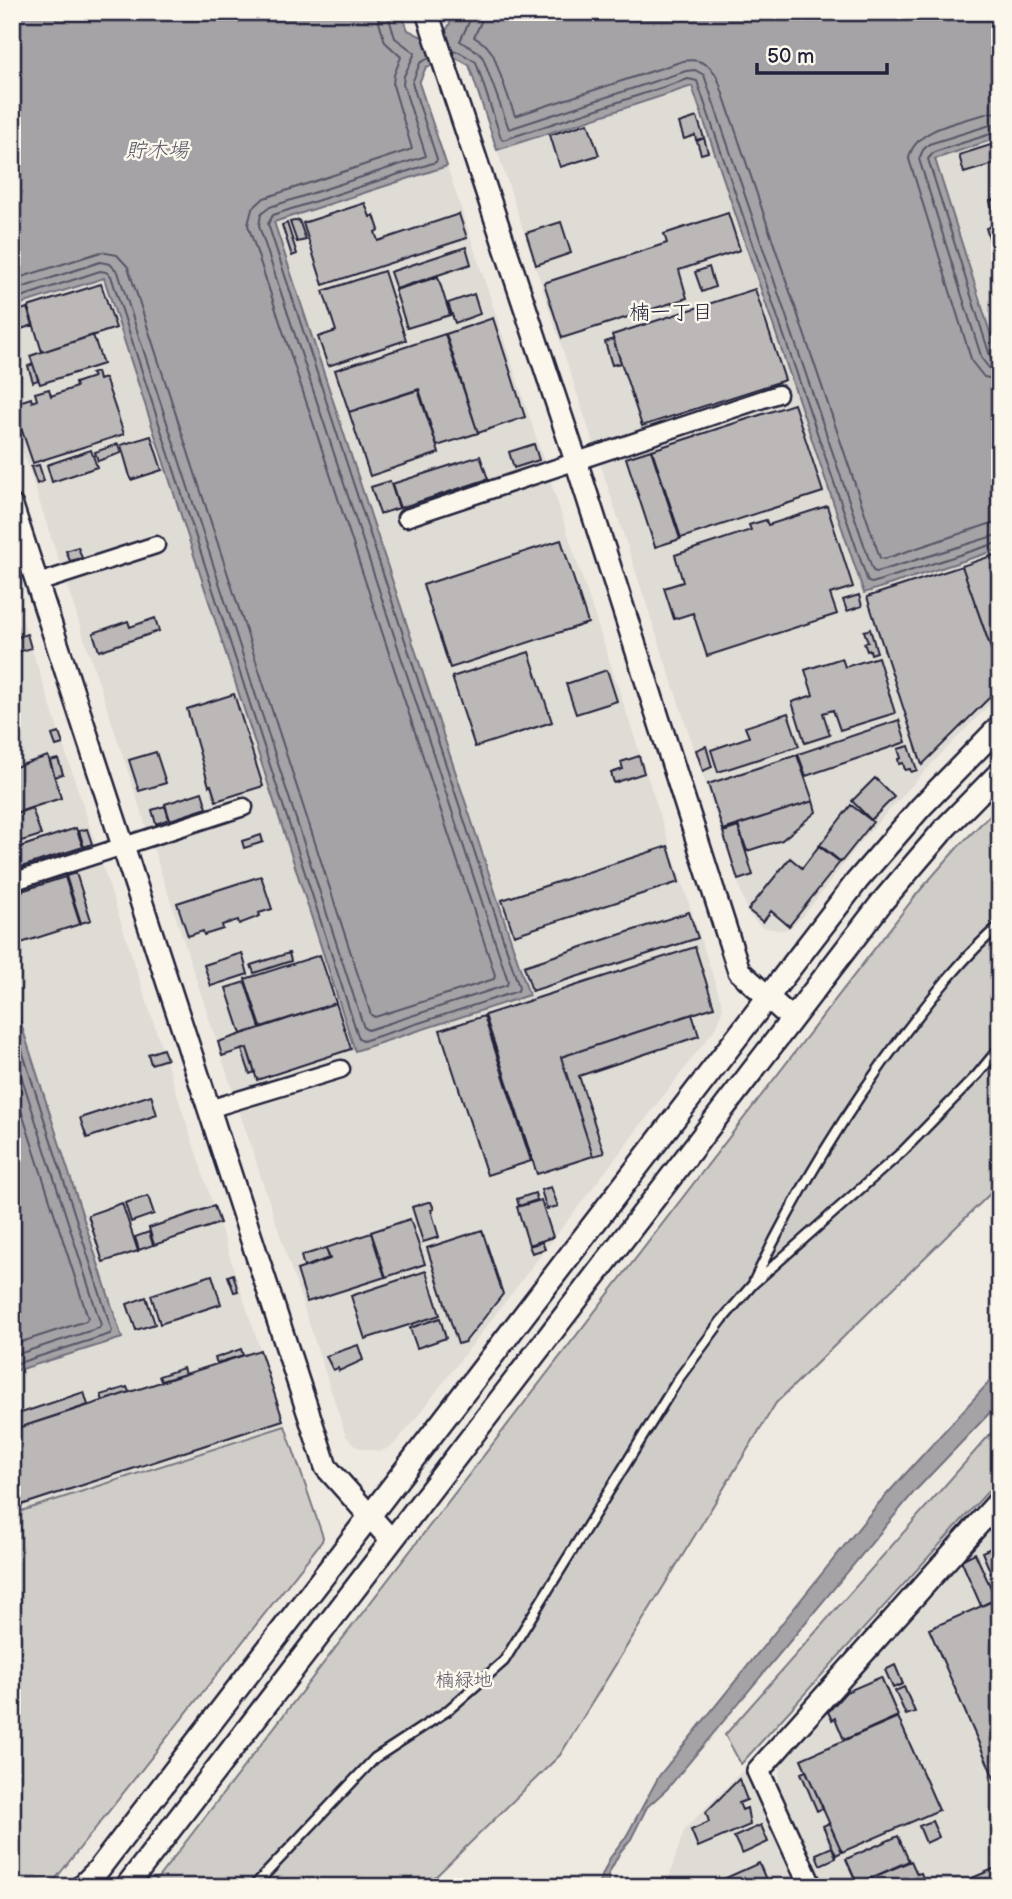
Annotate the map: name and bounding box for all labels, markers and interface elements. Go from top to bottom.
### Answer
scale bar [757,32,886,76]
text: 50 m [767,44,814,69]
water label: 貯木場 [126,138,190,163]
district label: 楠一丁目 [629,300,713,325]
park label: 楠緑地 [435,1669,493,1692]

